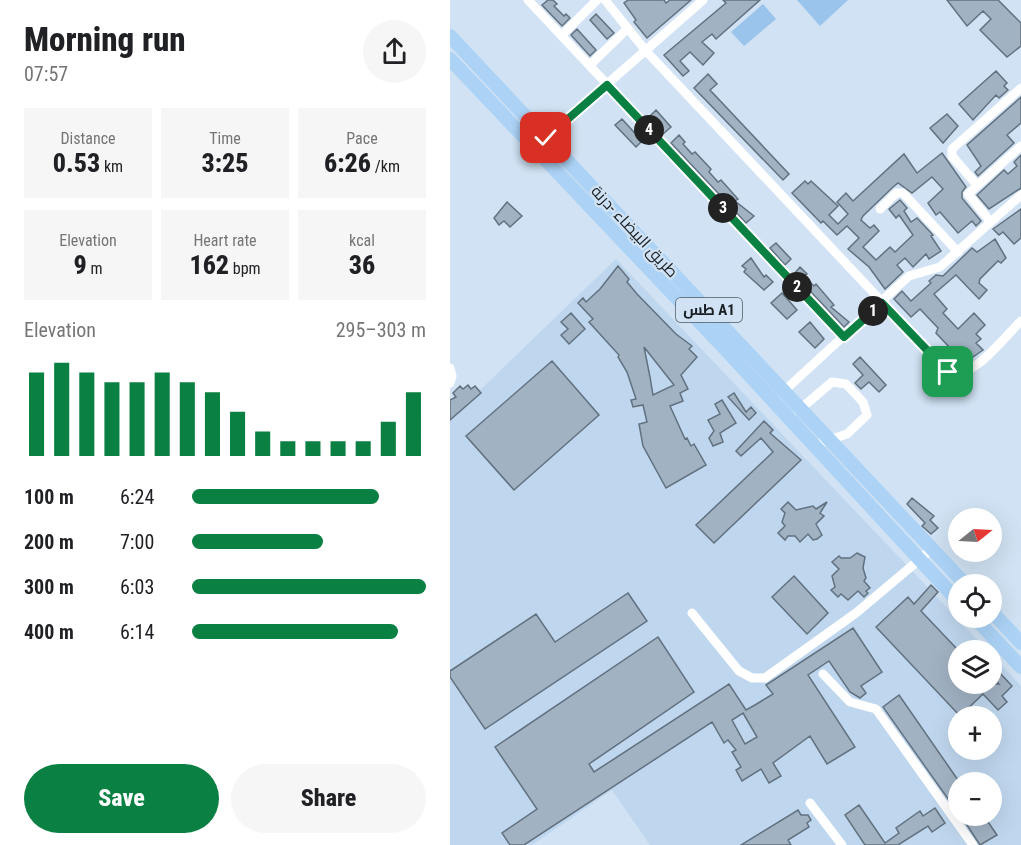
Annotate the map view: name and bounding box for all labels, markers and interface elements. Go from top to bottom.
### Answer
text: Morning run [24,20,186,59]
button: share [363,20,426,83]
text: 07:57 [24,62,68,86]
pin [520,112,571,163]
pin: 4 [634,115,664,145]
text: 4 [645,120,653,139]
icon: check [529,121,562,154]
text: Distance [60,129,116,148]
text: Time [209,129,241,148]
text: Pace [346,129,378,148]
text: 0.53 [53,148,100,178]
text: 3:25 [202,148,249,178]
text: 6:26 [324,148,371,178]
text: km [100,157,123,176]
text: /km [371,157,400,176]
street label: طريق البيضاء -درنة [587,182,682,282]
pin: 3 [708,193,738,223]
text: 3 [719,198,727,217]
text: Elevation [59,231,117,250]
text: Heart rate [193,231,257,250]
text: kcal [349,231,375,250]
text: 9 [74,250,87,280]
text: 162 [189,250,229,280]
text: 36 [349,250,375,280]
text: m [87,259,102,278]
text: bpm [229,259,261,278]
pin: 2 [782,272,812,302]
text: 2 [793,277,801,296]
pin: 1 [858,296,888,326]
road number: طس A1 [676,298,742,322]
text: 1 [869,301,877,320]
text: Elevation [24,318,96,342]
text: 295–303 m [336,318,426,342]
pin [922,346,973,397]
icon: arrive [931,355,964,388]
text: 100 m [24,485,74,509]
text: 6:24 [120,485,154,509]
north arrow [948,508,1002,562]
map controls [948,508,1002,826]
text: 200 m [24,530,74,554]
text: 7:00 [120,530,154,554]
button: locate [948,574,1002,628]
text: 300 m [24,575,74,599]
text: 6:03 [120,575,154,599]
text: 400 m [24,620,74,644]
text: 6:14 [120,620,154,644]
button: layers [948,640,1002,694]
button: + [948,706,1002,760]
button: Save [24,764,219,833]
button: Share [231,764,426,833]
button: − [948,772,1002,826]

